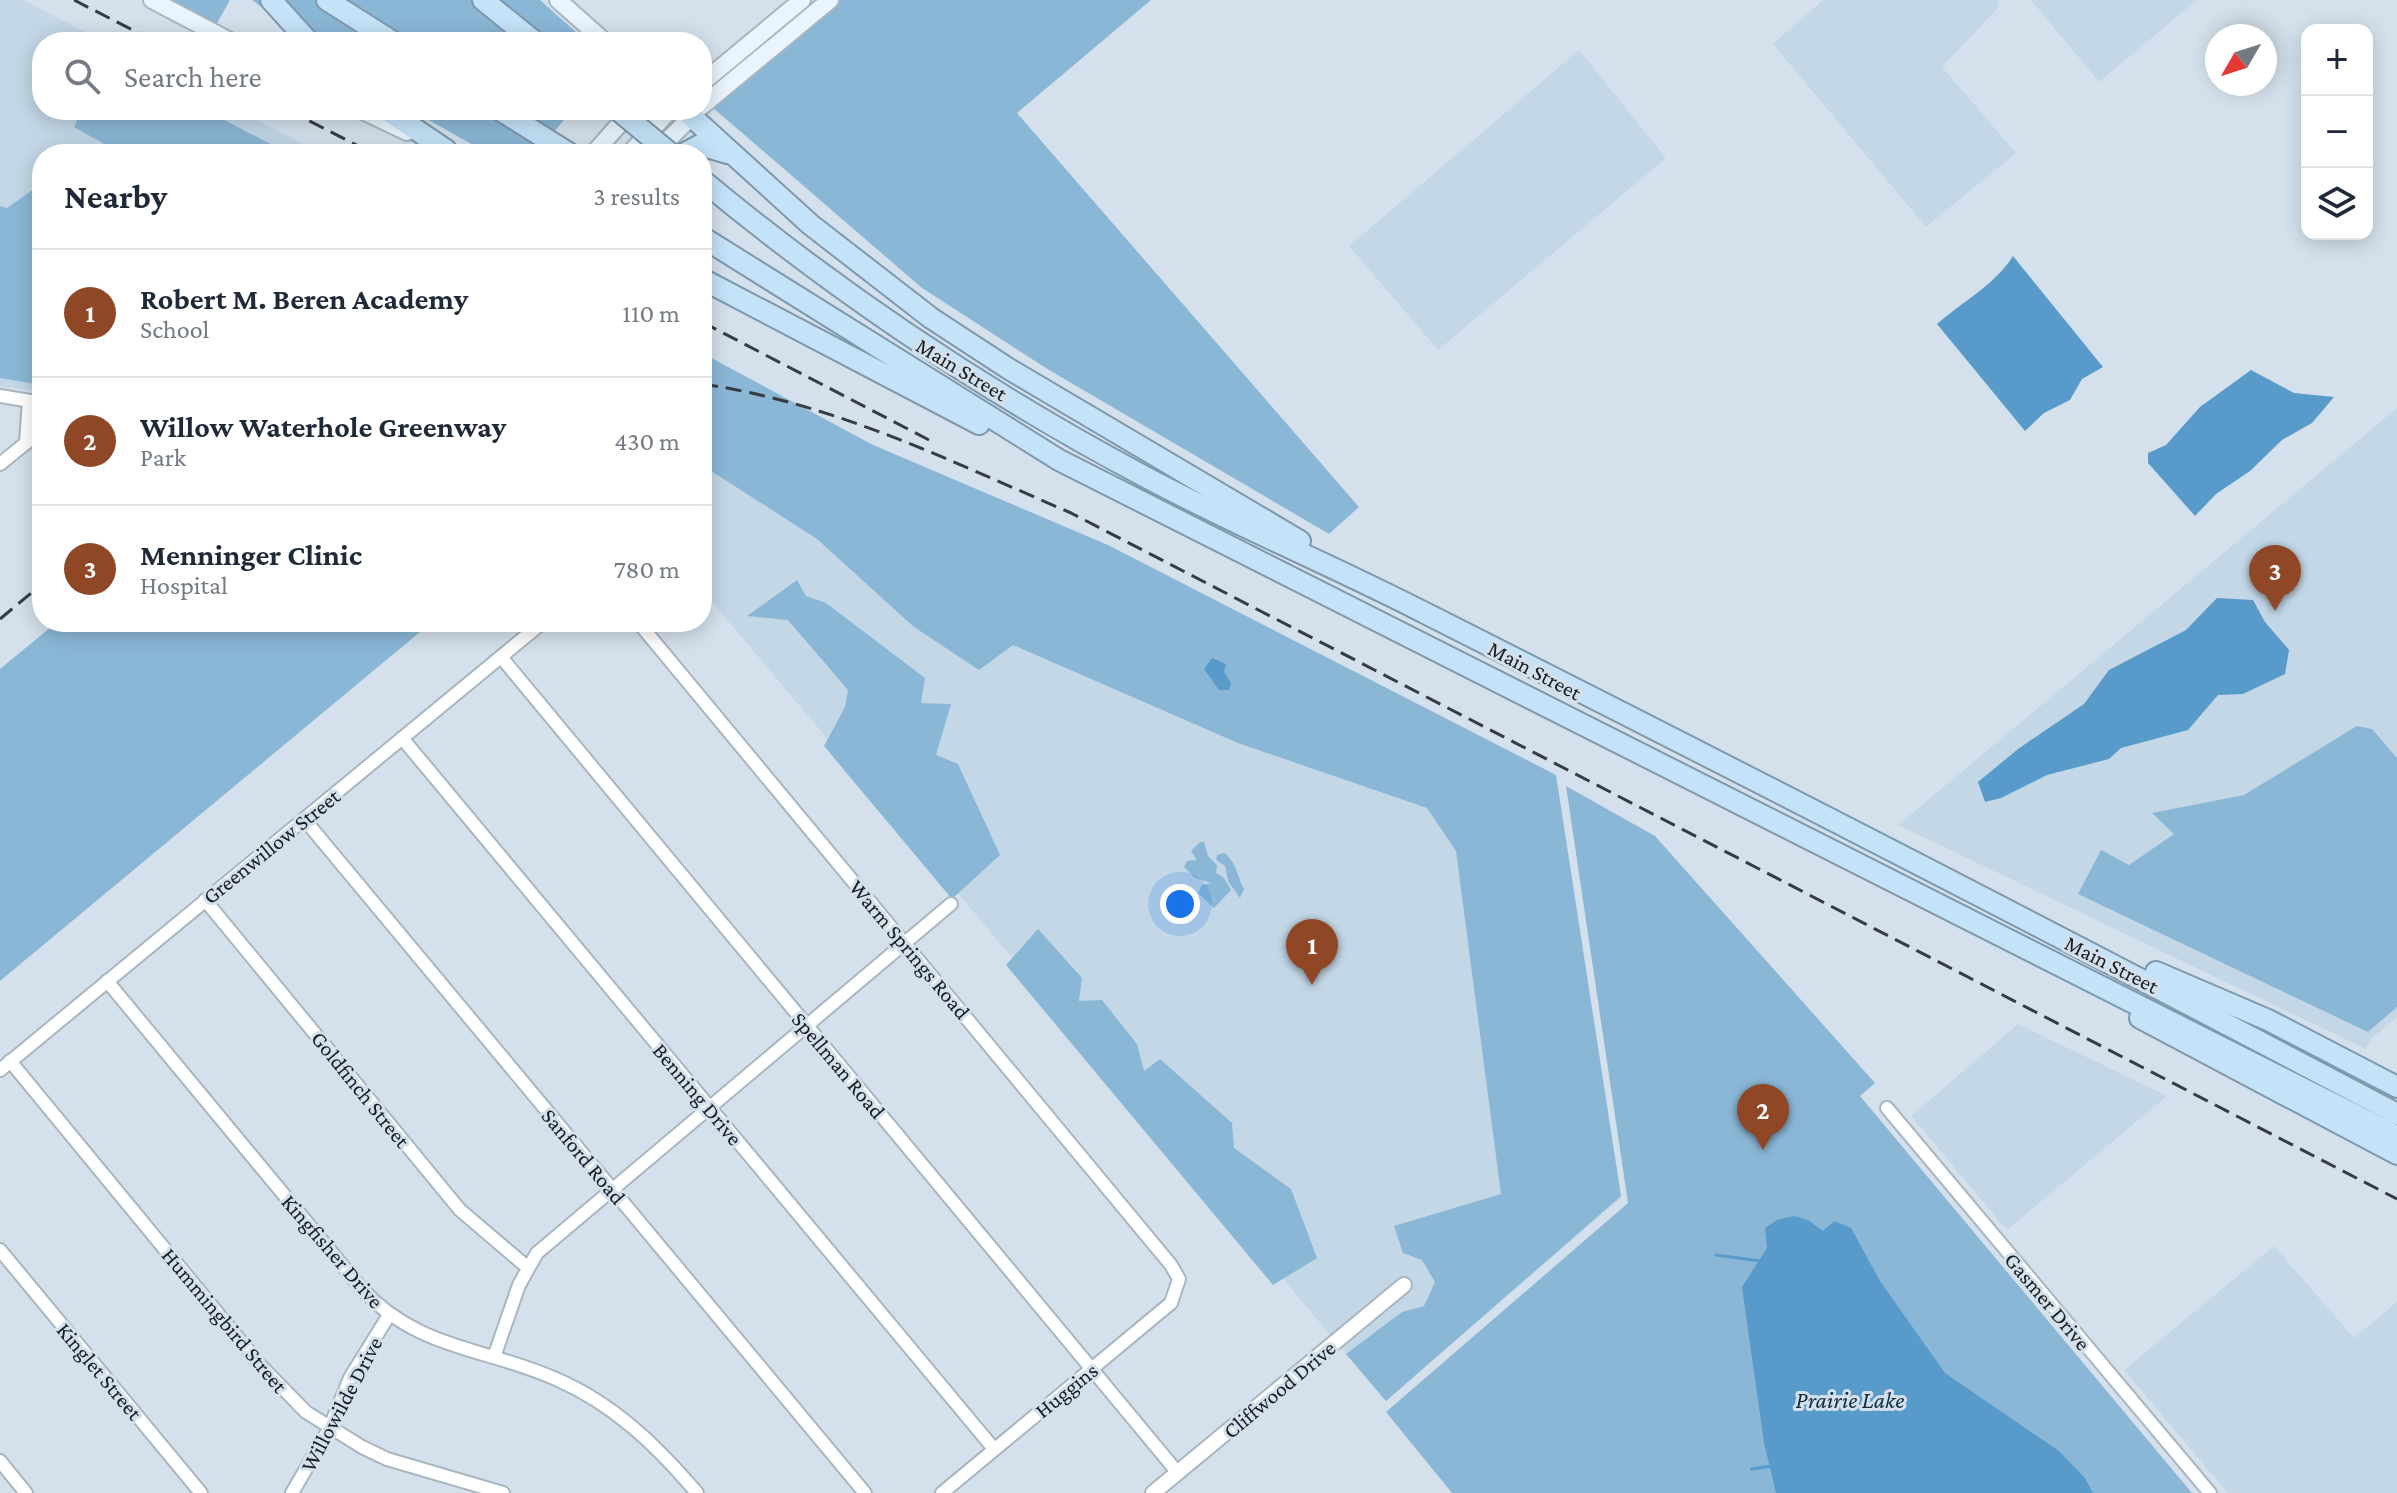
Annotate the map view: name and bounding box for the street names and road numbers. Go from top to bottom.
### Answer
street label: Main Street [912,333,1012,407]
street label: Main Street [1484,636,1586,706]
street label: Greenwillow Street [198,783,345,909]
street label: Warm Springs Road [844,875,975,1024]
street label: Main Street [2061,930,2163,999]
street label: Spellman Road [787,1007,891,1124]
street label: Goldfinch Street [306,1026,416,1153]
street label: Benning Drive [648,1038,748,1150]
street label: Sanford Road [536,1103,631,1210]
street label: Kingfisher Drive [276,1189,389,1313]
street label: Hummingbird Street [157,1243,293,1398]
street label: Gasmer Drive [2000,1247,2096,1355]
street label: Kinglet Street [52,1318,148,1426]
street label: Willowilde Drive [295,1333,387,1476]
street label: Cliffwood Drive [1218,1335,1340,1444]
street label: Huggins [1030,1358,1103,1423]

